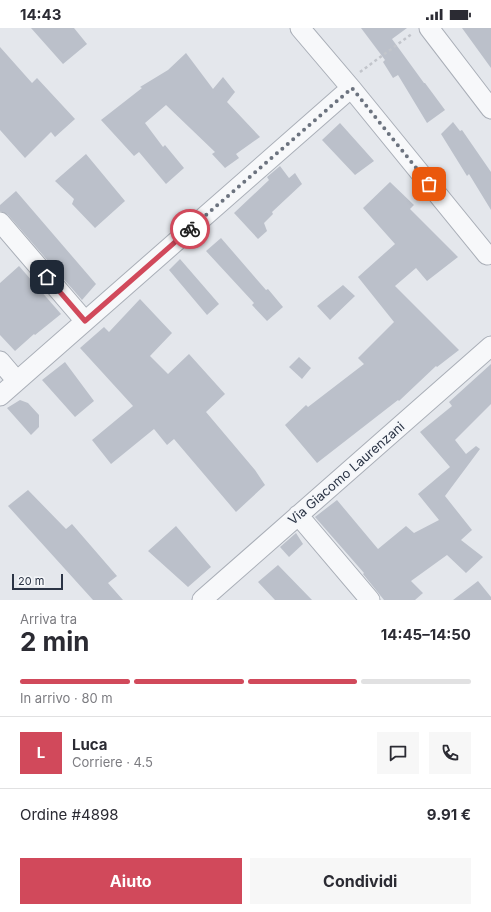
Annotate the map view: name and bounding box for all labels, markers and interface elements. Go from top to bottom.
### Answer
text: 14:43 [20,5,61,24]
pin [412,167,446,201]
icon: bag [418,173,440,195]
courier [170,209,210,249]
icon: bike [179,218,201,240]
pin [30,260,64,294]
icon: home [36,266,58,288]
street label: Via Giacomo Laurenzani [285,418,407,528]
scale bar [12,572,63,591]
text: 20 m [18,574,44,588]
text: Arriva tra [20,611,77,627]
text: 14:45–14:50 [381,625,471,644]
text: 2 min [20,626,90,657]
text: In arrivo · 80 m [20,690,113,706]
button: chat [377,732,419,774]
button: phone [429,732,471,774]
text: Luca [72,735,108,754]
text: L [37,743,45,762]
text: Corriere · 4.5 [72,754,153,770]
text: Ordine #4898 [20,805,119,824]
text: 9.91 € [427,805,471,824]
button: Aiuto [20,858,242,904]
button: Condividi [250,858,471,904]

